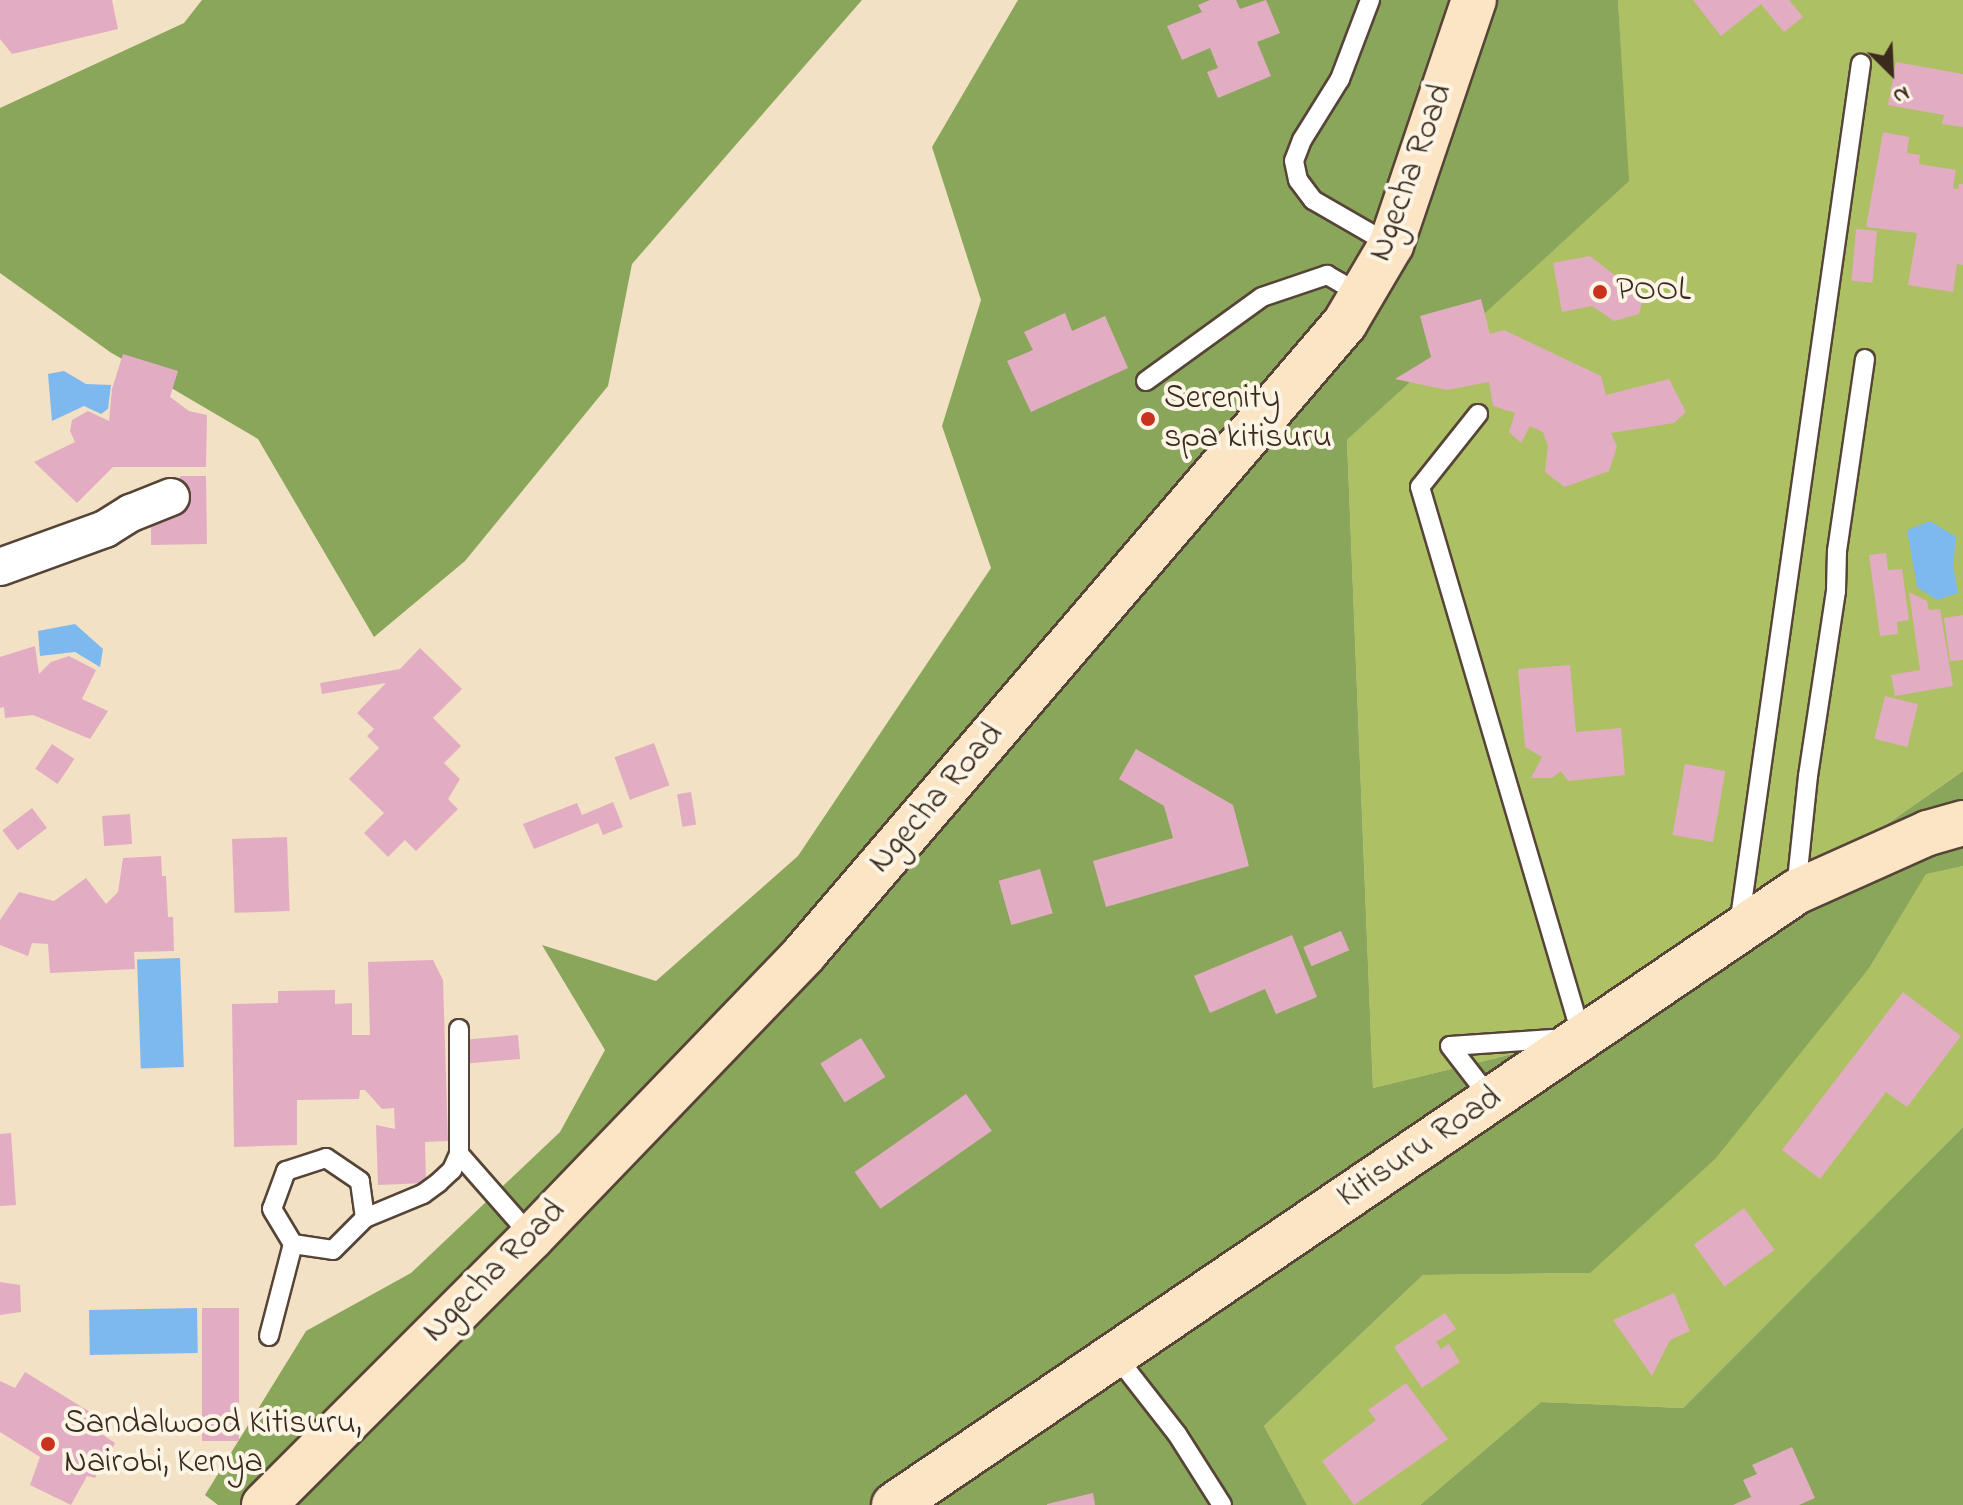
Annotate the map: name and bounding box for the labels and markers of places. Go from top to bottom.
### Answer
place label: POOL [1616,272,1691,312]
marker: POOL [1591,283,1609,301]
place label: Serenity spa kitisuru [1164,379,1332,458]
marker: Serenity spa kitisuru [1139,410,1157,428]
place label: Sandalwood Kitisuru, Nairobi, Kenya [64,1404,362,1484]
marker: Sandalwood Kitisuru, Nairobi, Kenya [39,1435,57,1453]

